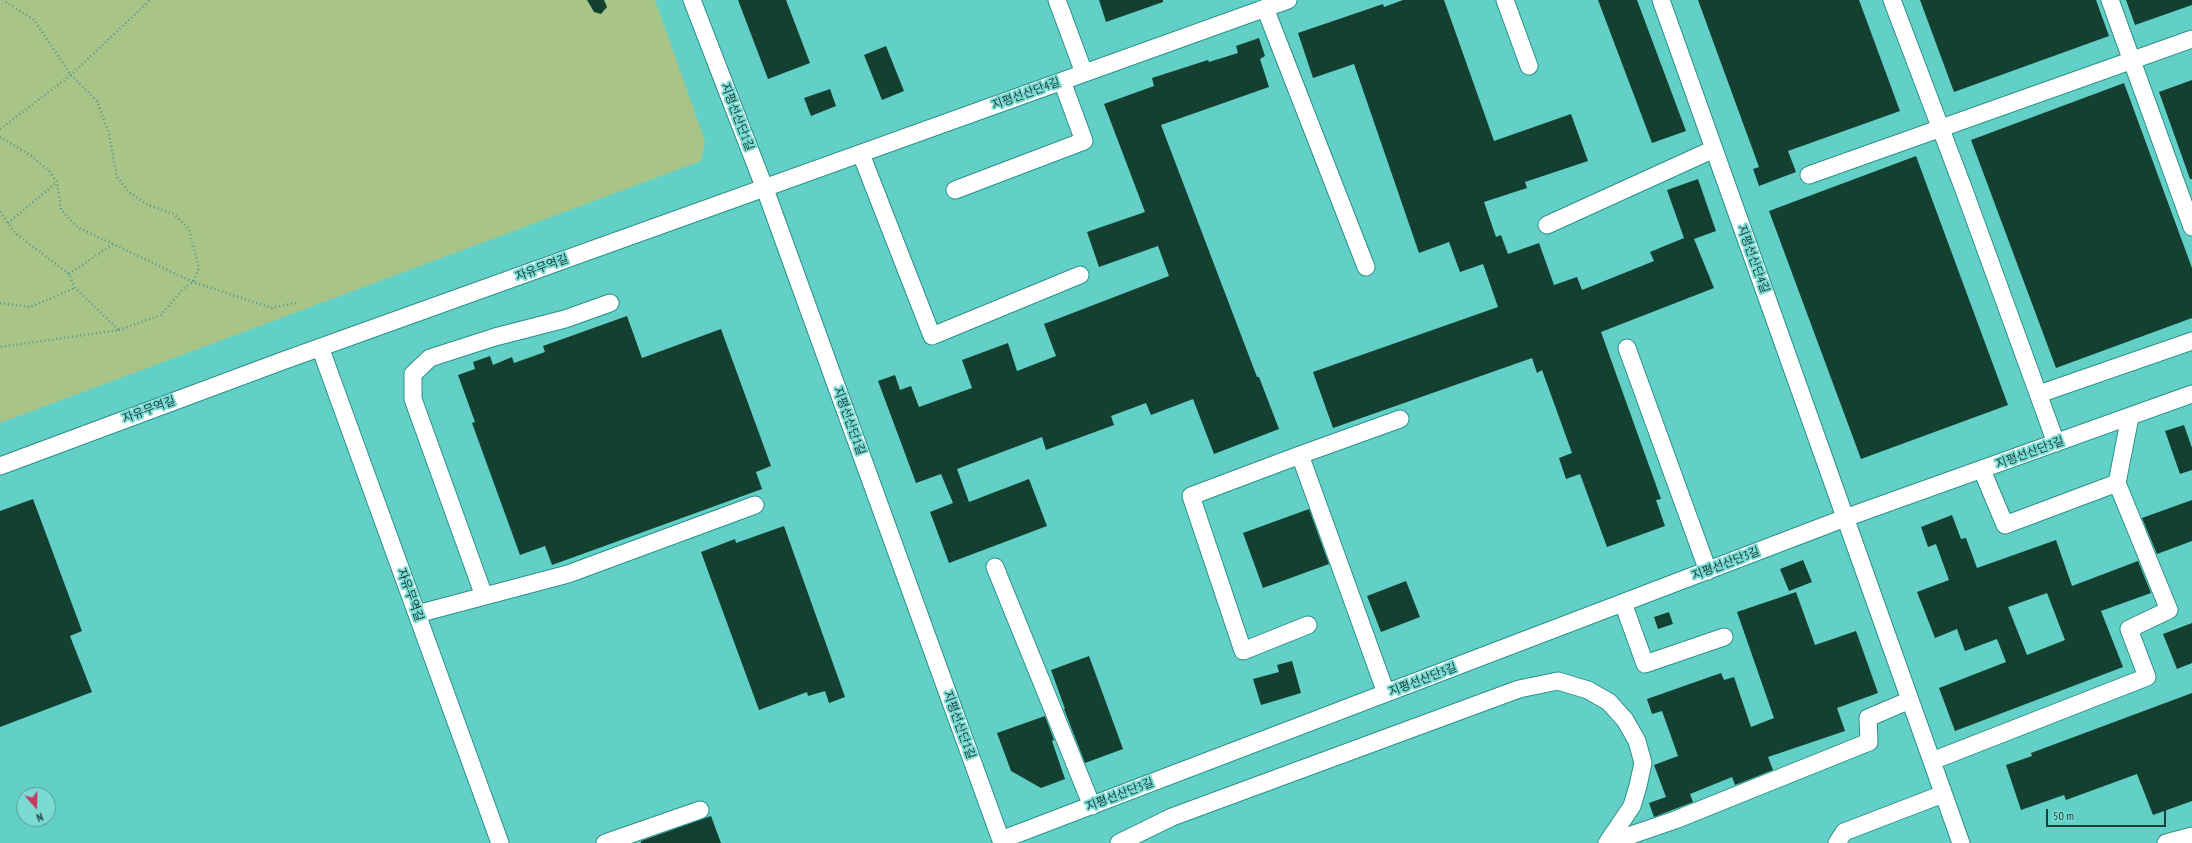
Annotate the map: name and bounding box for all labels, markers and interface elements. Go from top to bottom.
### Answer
street label: 지평선산단4길 [990,75,1062,113]
street label: 지평선산단1길 [717,81,757,153]
street label: 지평선산단4길 [1734,223,1772,295]
street label: 자유무역길 [514,252,570,284]
street label: 지평선산단1길 [830,385,868,457]
street label: 자유무역길 [121,394,177,426]
street label: 지평선산단3길 [1994,434,2066,472]
street label: 지평선산단3길 [1690,544,1762,584]
street label: 자유무역길 [394,567,426,623]
street label: 지평선산단3길 [1387,660,1459,700]
street label: 지평선산단1길 [940,689,978,761]
street label: 지평선산단3길 [1084,775,1156,815]
north arrow [16,787,56,827]
scale bar [2048,801,2168,827]
text: 50 m [2053,808,2074,823]
text: N [35,810,45,825]

